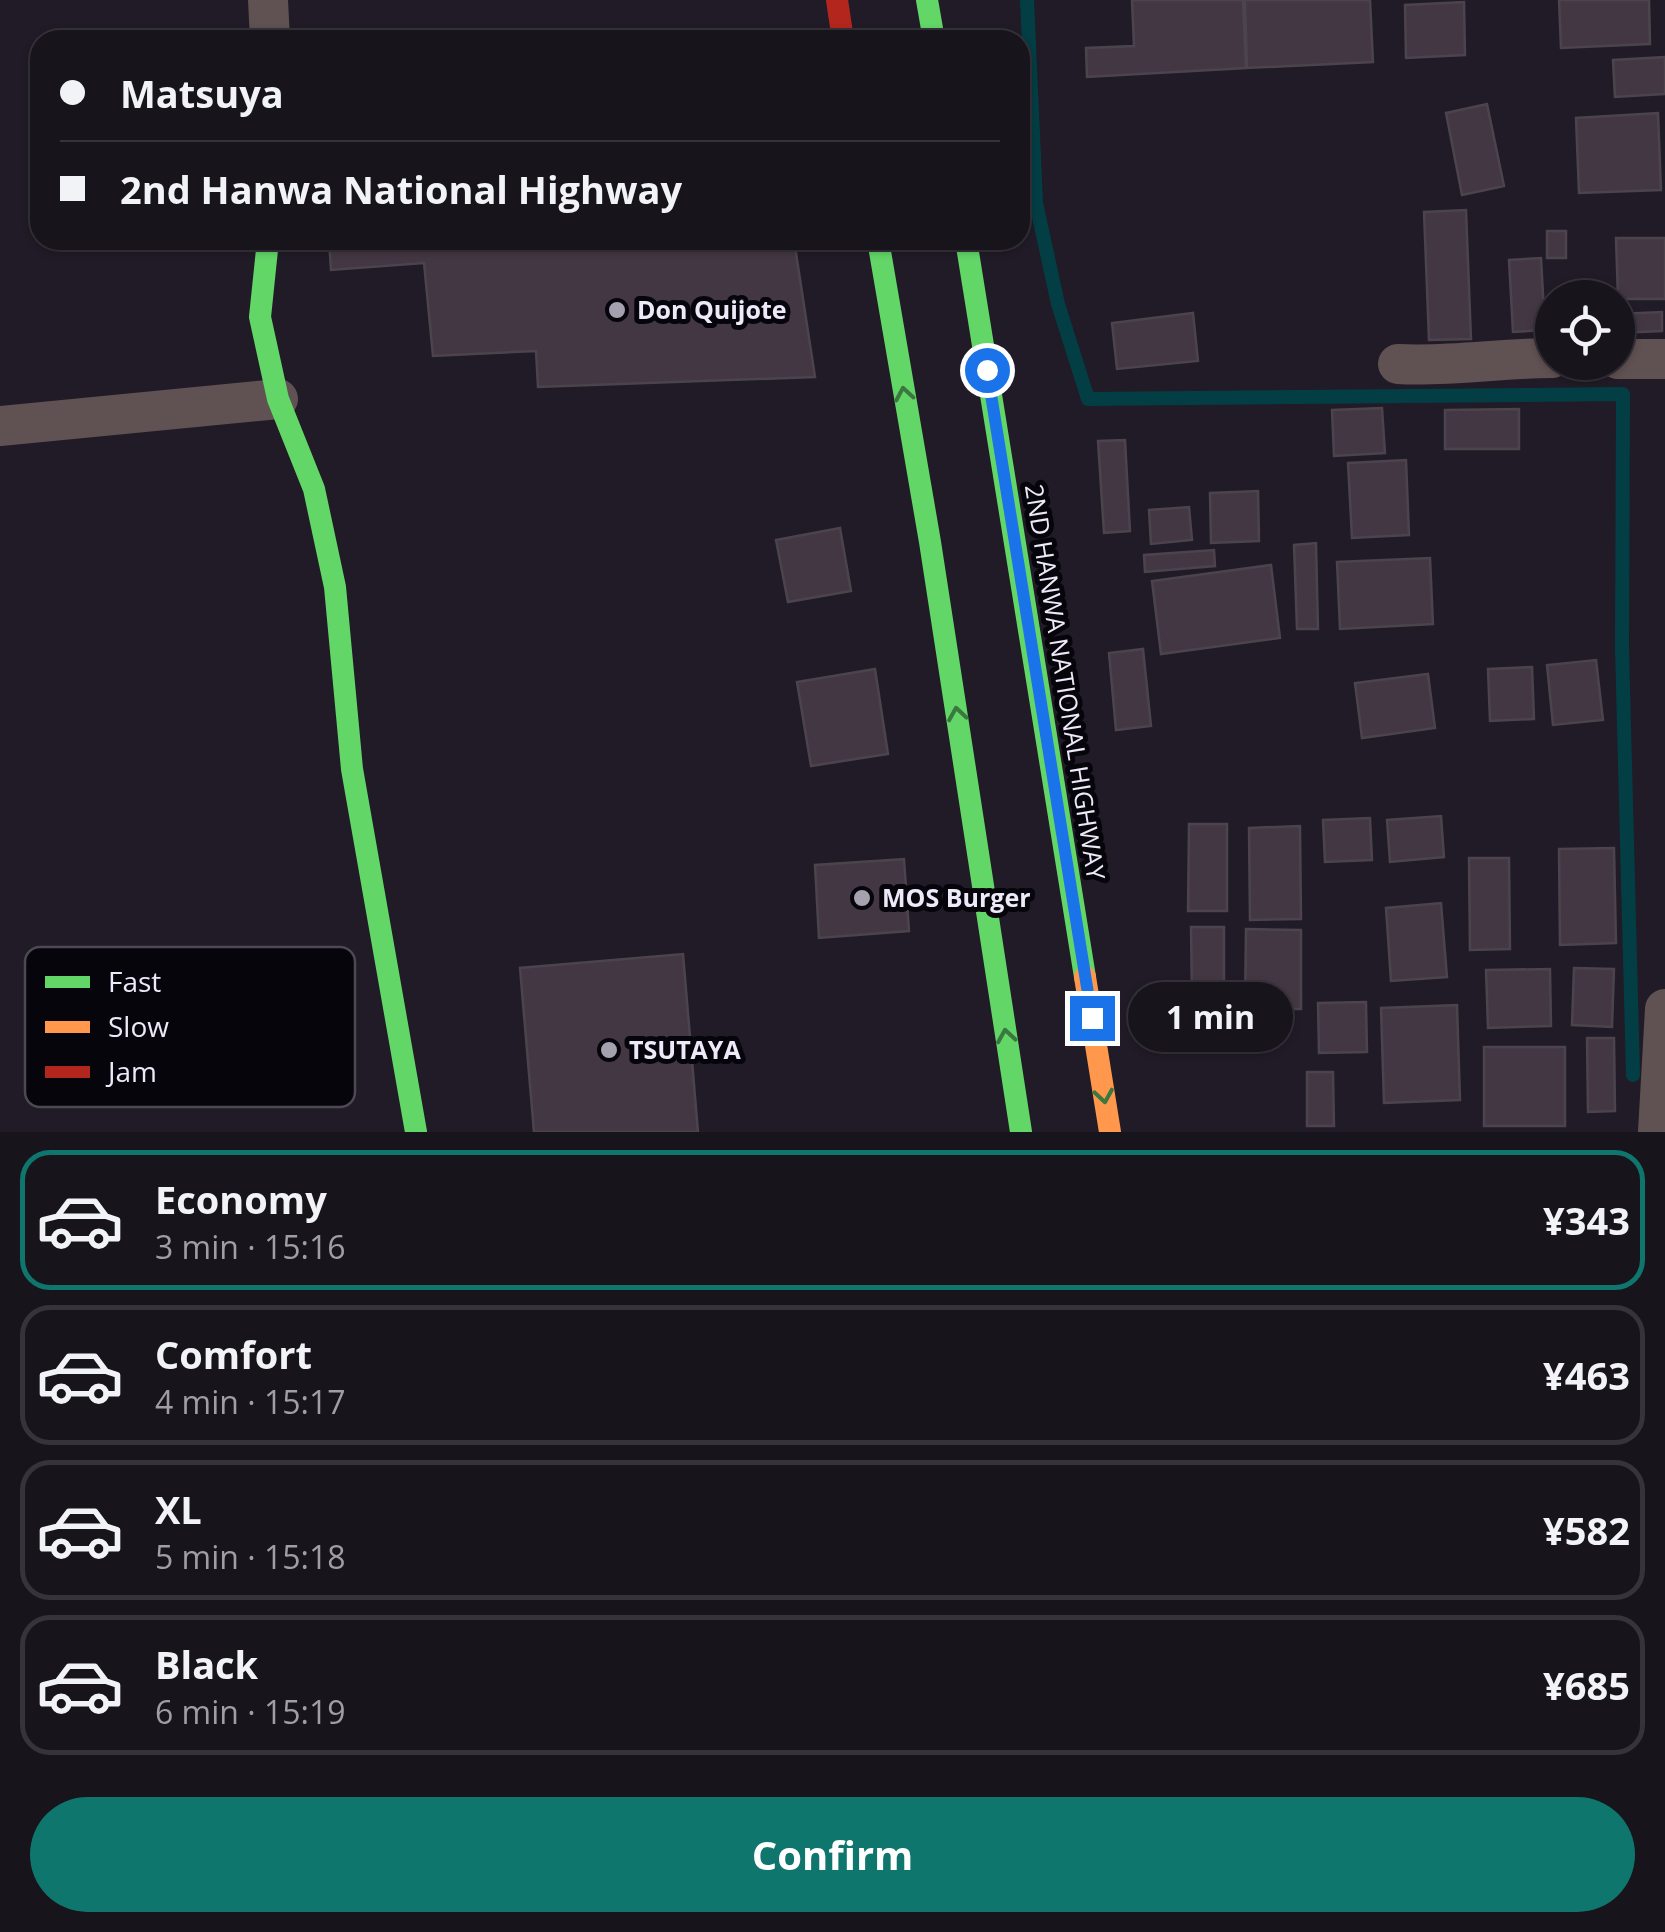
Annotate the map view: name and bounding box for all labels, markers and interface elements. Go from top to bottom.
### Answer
text: Matsuya [120,67,284,119]
text: 2nd Hanwa National Highway [120,163,682,215]
map controls [1535,280,1635,380]
button: locate [1535,280,1635,380]
place label: Don Quijote [637,292,787,326]
marker: Don Quijote [606,299,628,321]
route start [965,348,1010,393]
one-way arrow [894,385,915,402]
street label: 2ND HANWA NATIONAL HIGHWAY [1018,482,1114,882]
one-way arrow [947,706,968,723]
place label: MOS Burger [882,880,1031,914]
marker: MOS Burger [851,887,873,909]
legend [25,947,355,1107]
text: Fast [108,962,161,1000]
callout: 1 min [1127,983,1292,1053]
text: 1 min [1166,995,1255,1038]
route end [1070,996,1115,1041]
text: Slow [108,1007,169,1045]
one-way arrow [997,1027,1018,1044]
place label: TSUTAYA [629,1032,741,1066]
marker: TSUTAYA [598,1039,620,1061]
text: Jam [105,1052,157,1090]
one-way arrow [1093,1088,1114,1105]
text: Economy [155,1173,327,1225]
icon: car [35,1175,125,1265]
text: ¥343 [1543,1194,1630,1246]
text: 3 min · 15:16 [155,1225,346,1268]
text: Comfort [155,1328,312,1380]
icon: car [35,1330,125,1420]
text: ¥463 [1543,1349,1630,1401]
text: 4 min · 15:17 [155,1380,346,1423]
text: XL [155,1483,202,1535]
icon: car [35,1485,125,1575]
text: ¥582 [1543,1504,1630,1556]
text: 5 min · 15:18 [155,1535,346,1578]
text: Black [155,1638,258,1690]
icon: car [35,1640,125,1730]
text: ¥685 [1543,1659,1630,1711]
text: 6 min · 15:19 [155,1690,346,1733]
button: Confirm [30,1797,1635,1912]

